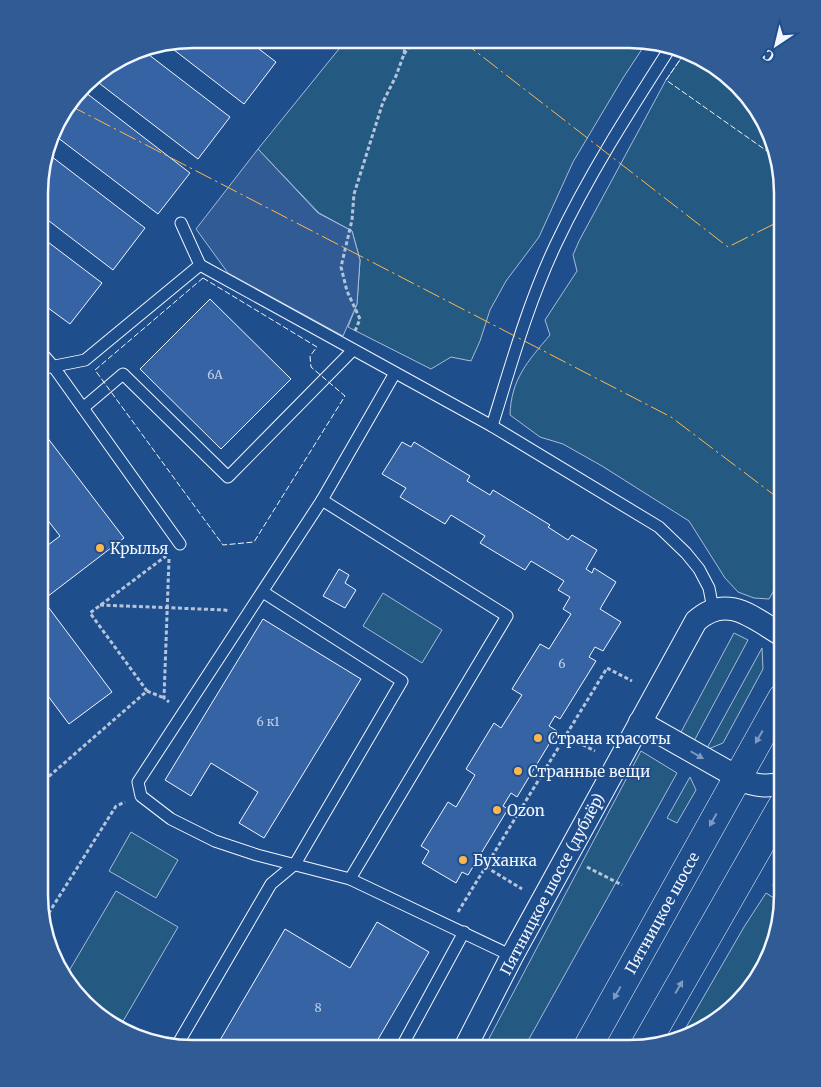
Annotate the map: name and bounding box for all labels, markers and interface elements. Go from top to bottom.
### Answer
north arrow [751,20,801,70]
text: С [760,46,778,66]
house number: 6А [207,367,223,382]
place label: Крылья [110,539,169,558]
marker: Крылья [94,542,106,554]
house number: 6 [558,656,566,671]
house number: 6 к1 [257,714,280,729]
place label: Страна красоты [548,729,671,748]
one-way arrow [755,731,764,744]
marker: Страна красоты [532,732,544,744]
one-way arrow [691,750,704,759]
place label: Странные вещи [528,762,650,781]
marker: Странные вещи [512,765,524,777]
street label: Пятницкое шоссе (дублёр) [496,790,608,978]
place label: Ozon [507,801,545,820]
marker: Ozon [491,804,503,816]
one-way arrow [709,813,717,827]
street label: Пятницкое шоссе [621,849,703,977]
place label: Буханка [473,851,537,870]
marker: Буханка [457,854,469,866]
one-way arrow [675,980,684,993]
one-way arrow [613,986,622,999]
house number: 8 [314,1000,322,1015]

